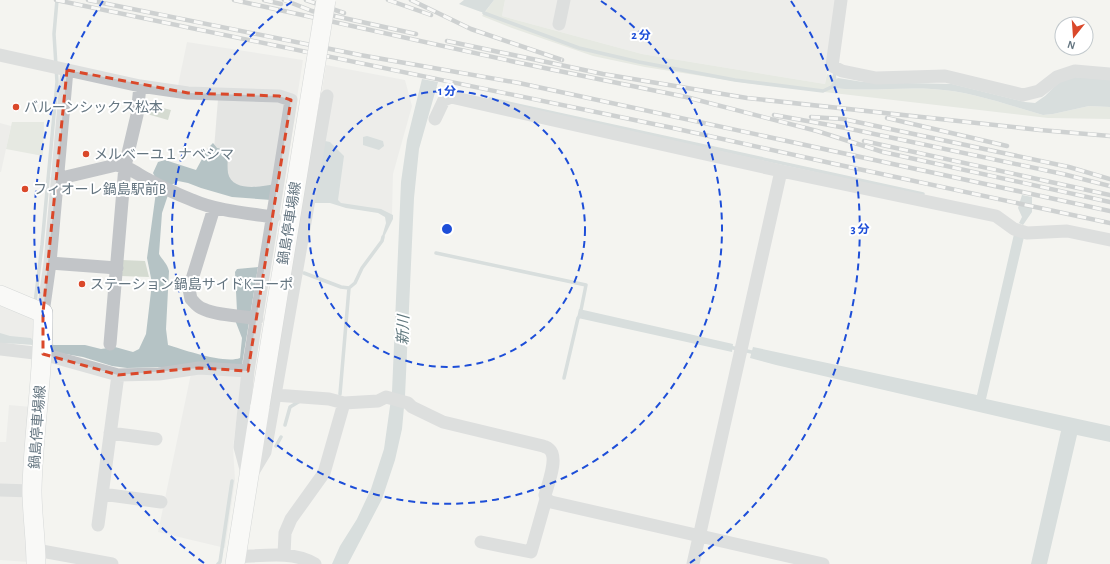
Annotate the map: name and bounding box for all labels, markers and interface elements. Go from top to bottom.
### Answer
north arrow [1054,16,1094,56]
text: 2 分 [631,29,651,41]
text: N [1066,39,1076,51]
text: 1 分 [438,85,456,97]
place label: バルーンシックス松本 [24,100,163,115]
marker: バルーンシックス松本 [11,102,21,112]
place label: メルベーユ１ナベシマ [94,147,234,162]
marker: メルベーユ１ナベシマ [81,149,91,159]
street label: 鍋島停車場線 [276,180,303,266]
place label: フィオーレ鍋島駅前B [33,181,166,197]
marker: フィオーレ鍋島駅前B [20,184,30,194]
centre of rings [440,222,454,236]
text: 3 分 [851,223,869,235]
place label: ステーション鍋島サイドKコーポ [90,277,293,292]
marker: ステーション鍋島サイドKコーポ [77,279,87,289]
water label: 新川 [394,313,412,345]
street label: 鍋島停車場線 [27,385,48,469]

